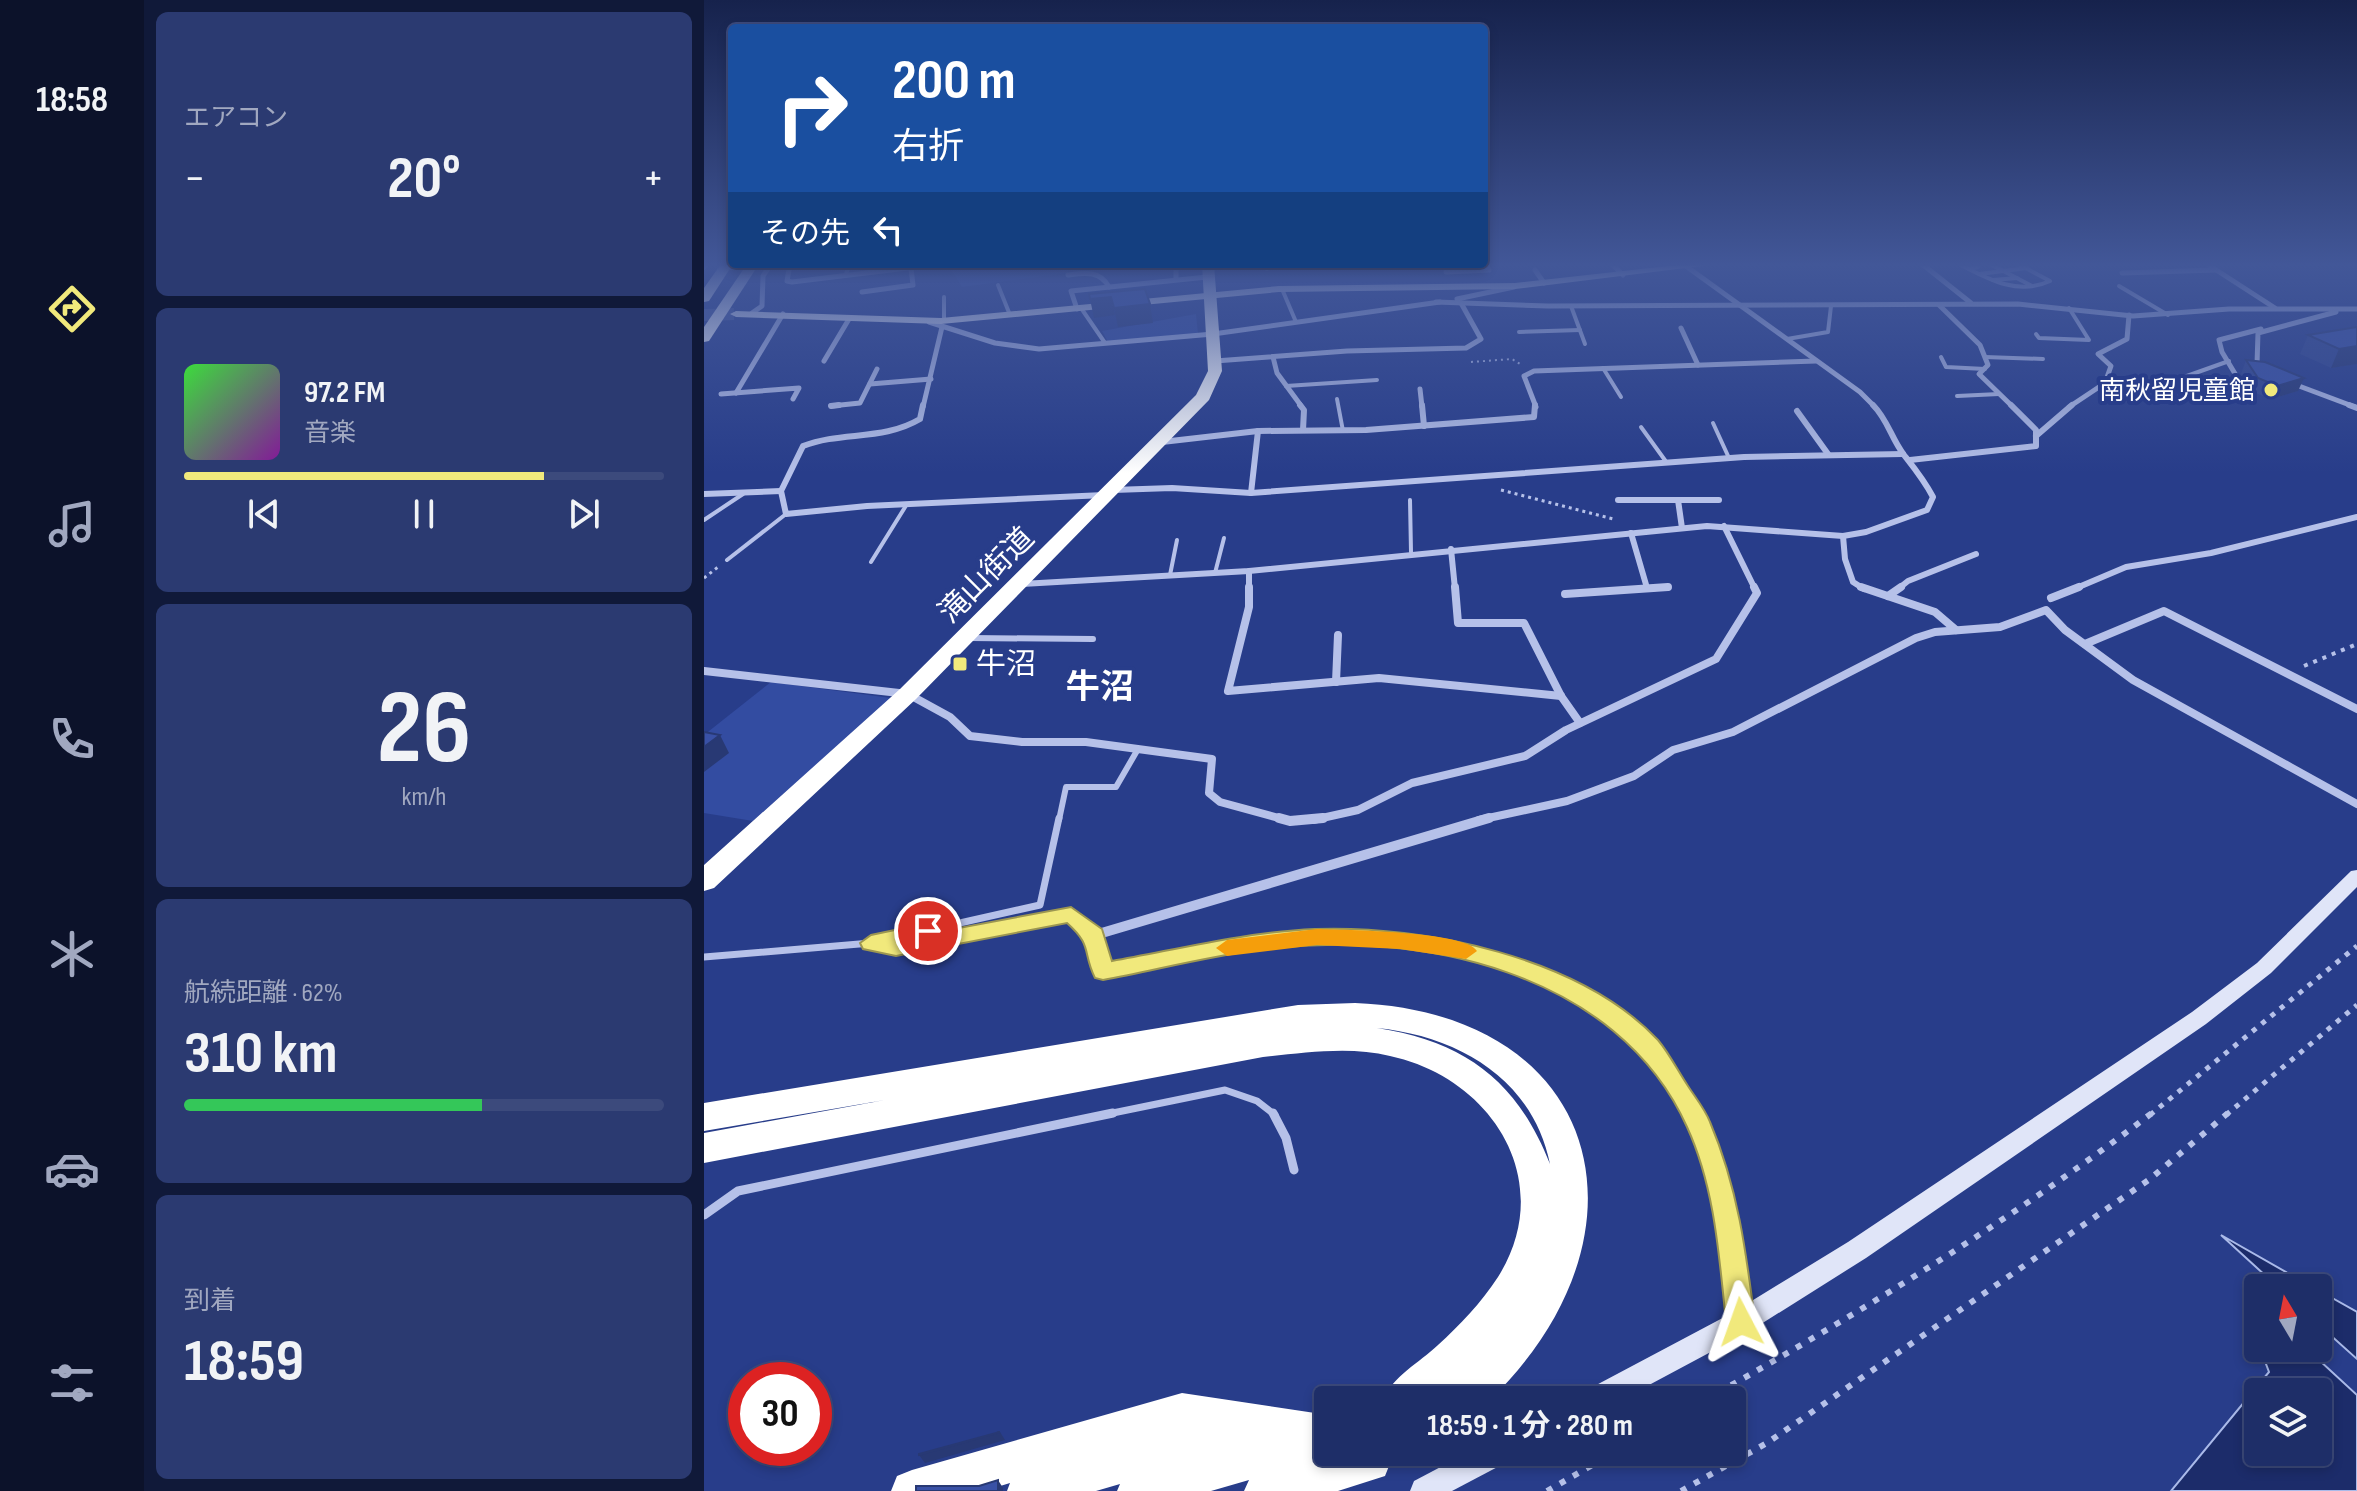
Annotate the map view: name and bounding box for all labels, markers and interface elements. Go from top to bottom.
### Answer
text: 200 m [892,48,1016,115]
icon: right [760,56,864,160]
text: 18:58 [36,79,108,122]
text: エアコン [184,103,288,134]
text: 右折 [892,126,964,169]
text: 20° [387,143,461,215]
text: − [184,152,206,205]
text: + [642,152,664,205]
icon: left [866,208,910,252]
text: その先 [760,216,850,252]
icon: directions [44,281,100,337]
text: 97.2 FM [304,375,385,411]
place label: 南秋留児童館 [2099,376,2255,407]
marker: 南秋留児童館 [2262,381,2280,399]
text: 音楽 [304,418,356,449]
icon: previous [242,492,286,536]
icon: pause [402,492,446,536]
icon: next [562,492,606,536]
icon: music [44,496,100,552]
street label: 滝山街道 [932,521,1042,631]
place label: 牛沼 [976,647,1036,683]
marker: 牛沼 [951,655,969,673]
text: 26 [377,667,471,792]
district label: 牛沼 [1066,667,1134,708]
icon: phone [44,711,100,767]
text: km/h [402,782,446,813]
pin [894,897,962,965]
icon: arrive [906,909,950,953]
icon: climate [44,926,100,982]
text: 航続距離 · 62% [184,978,343,1009]
text: 310 km [184,1018,337,1090]
icon: car [44,1141,100,1197]
north arrow [2244,1274,2332,1362]
map controls [2244,1274,2332,1466]
position arrow [1699,1280,1783,1364]
text: 到着 [184,1286,236,1317]
text: 18:59 [184,1326,304,1398]
icon: filters [44,1355,100,1411]
speed limit sign: 30 [728,1362,832,1466]
button: layers [2244,1378,2332,1466]
text: 18:59 · 1 分 · 280 m [1427,1408,1633,1444]

